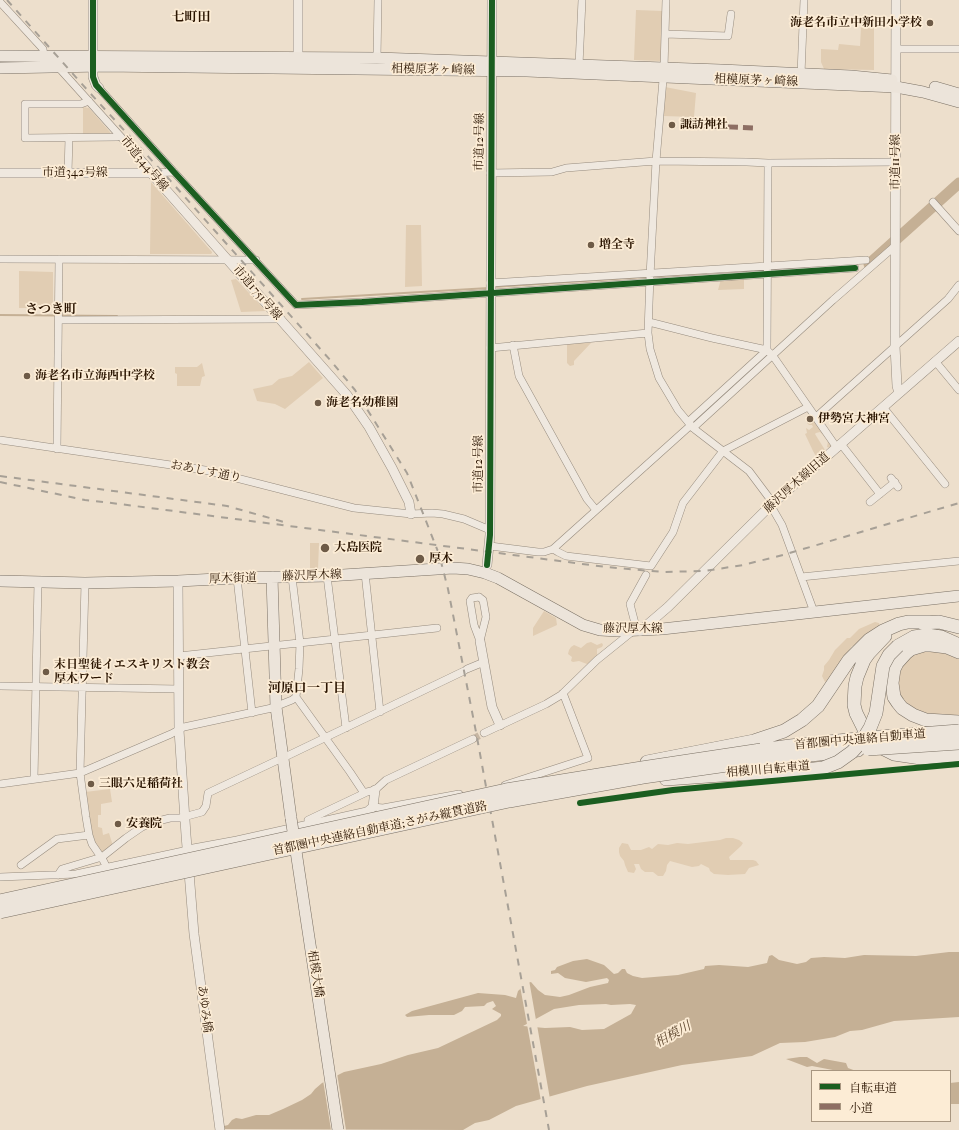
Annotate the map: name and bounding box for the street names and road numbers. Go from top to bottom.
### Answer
street label: 相模原茅ヶ崎線 [391,62,475,78]
street label: 相模原茅ヶ崎線 [714,72,798,90]
street label: 市道12号線 [472,113,488,171]
street label: 市道344号線 [117,134,171,194]
street label: 市道11号線 [889,134,903,190]
street label: 市道342号線 [42,166,108,180]
street label: 市道1751号線 [229,263,285,323]
street label: 市道12号線 [472,435,486,493]
street label: 藤沢厚木線旧道 [761,450,833,516]
street label: おあしす通り [169,458,243,486]
street label: 藤沢厚木線 [282,568,342,584]
street label: 厚木街道 [209,571,257,587]
street label: 藤沢厚木線 [603,622,663,636]
street label: 首都圏中央連絡自動車道 [794,727,926,753]
street label: 相模川自転車道 [726,759,810,781]
street label: 首都圏中央連絡自動車道;さがみ縦貫道路 [271,799,489,859]
street label: 相模大橋 [304,949,326,999]
street label: あゆみ橋 [194,984,214,1034]

